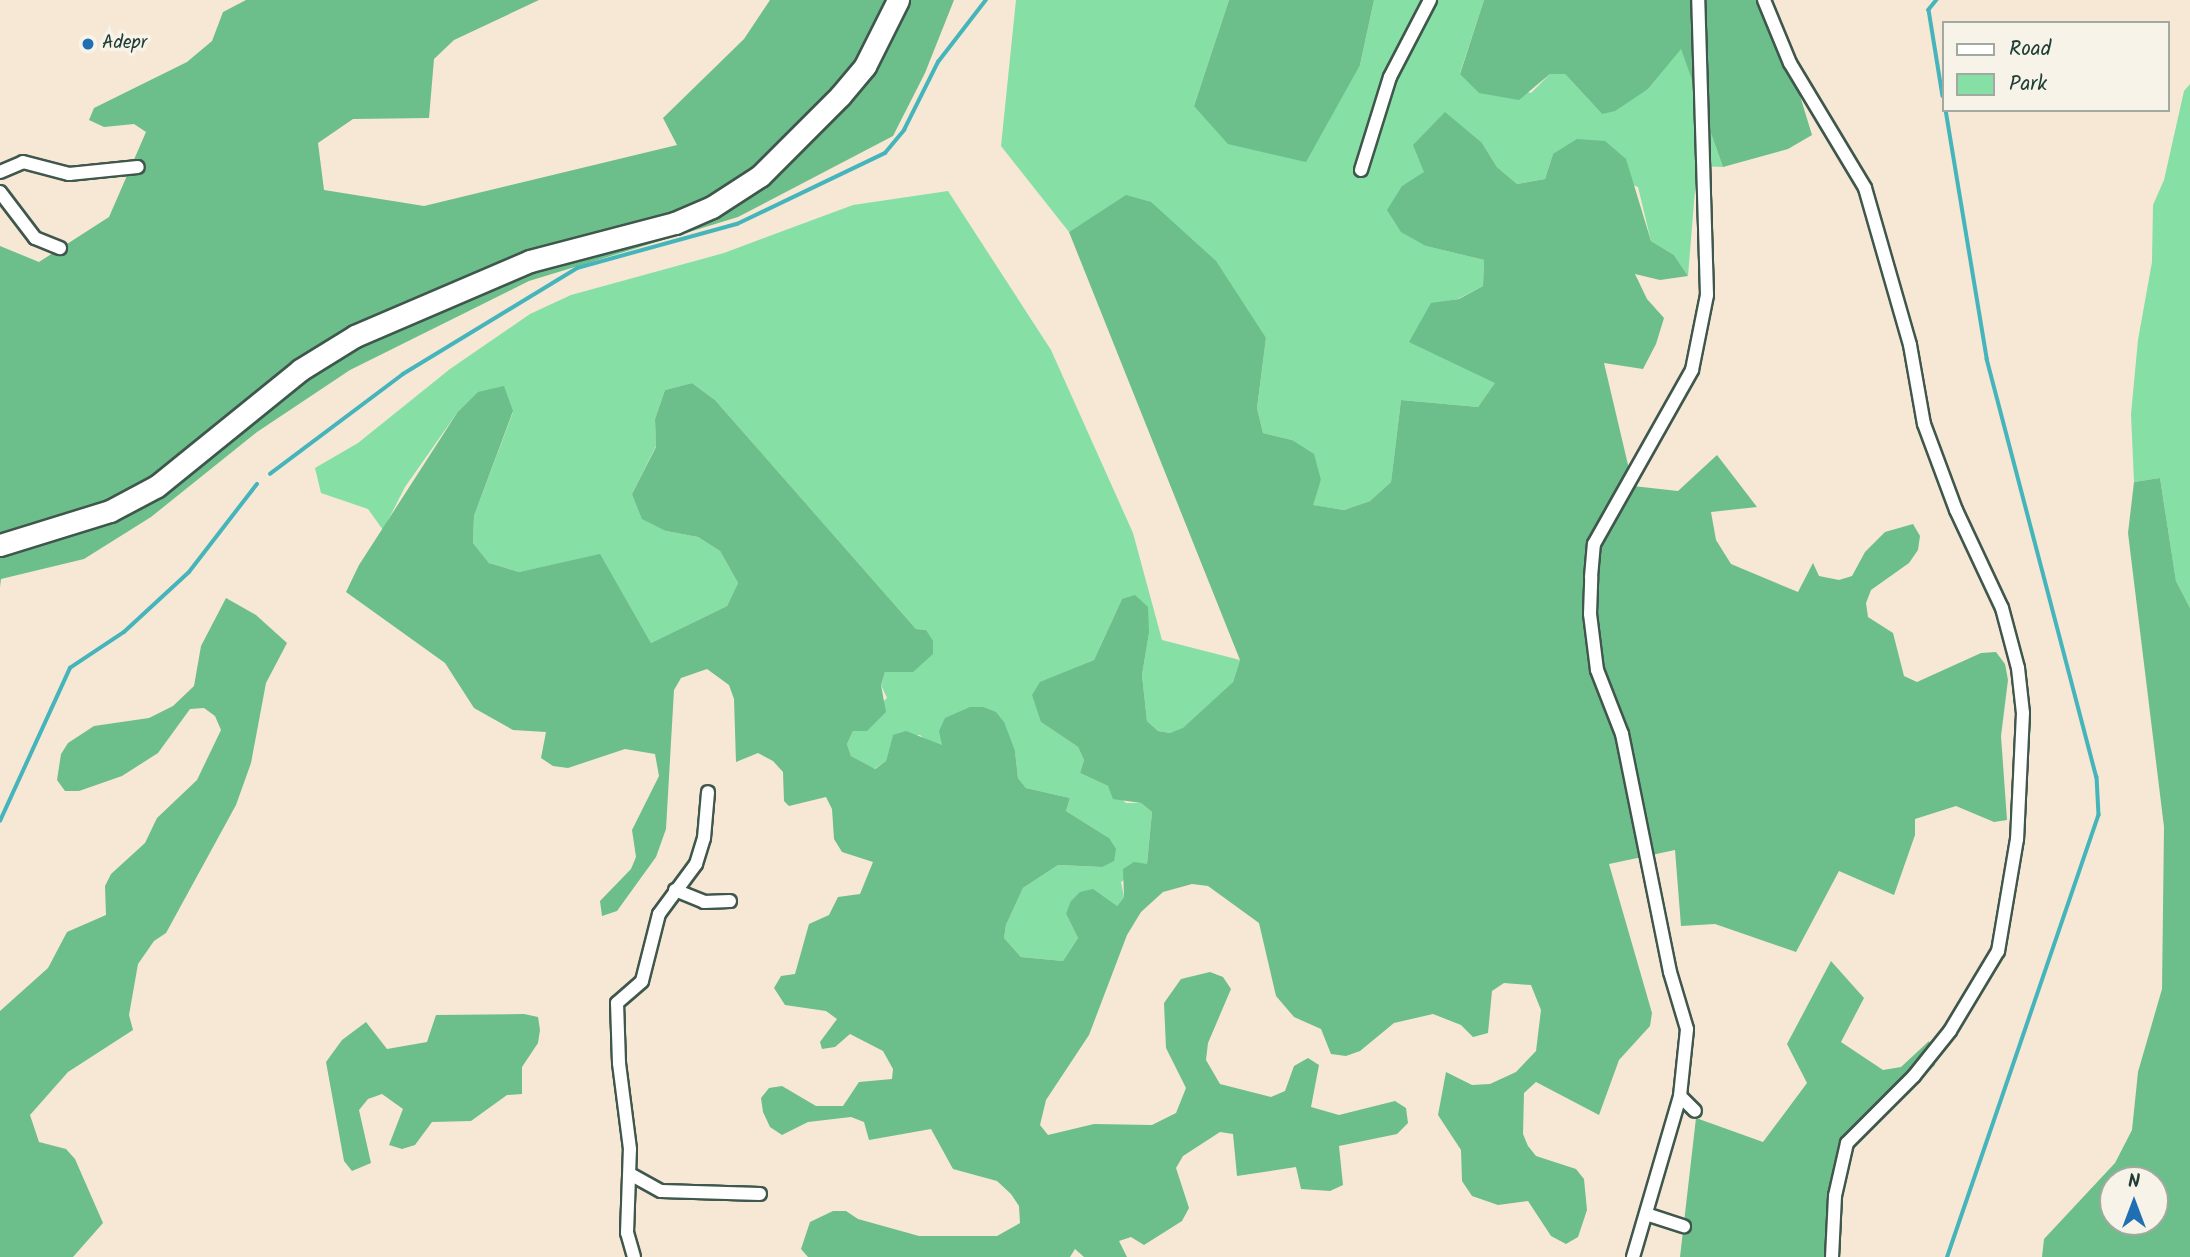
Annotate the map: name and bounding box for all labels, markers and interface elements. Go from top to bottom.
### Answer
legend [1941,21,2169,112]
place label: Adepr [102,33,147,55]
text: Road [2009,33,2051,66]
marker: Adepr [80,36,96,52]
text: Park [2009,68,2047,101]
north arrow [2099,1166,2169,1236]
text: N [2128,1167,2140,1197]

